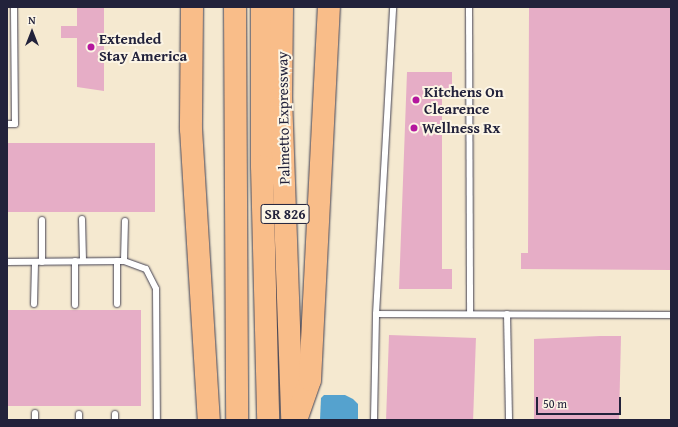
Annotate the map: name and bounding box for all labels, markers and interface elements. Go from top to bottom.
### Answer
north arrow [12,12,52,52]
text: N [28,12,36,28]
place label: Extended Stay America [99,29,187,64]
marker: Extended Stay America [86,42,96,52]
street label: Palmetto Expressway [273,51,293,185]
place label: Kitchens On Clearence [424,82,504,117]
marker: Kitchens On Clearence [411,95,421,105]
place label: Wellness Rx [422,119,500,137]
marker: Wellness Rx [409,123,419,133]
road number: SR 826 [260,202,310,226]
scale bar [538,389,623,415]
text: 50 m [543,395,567,412]

